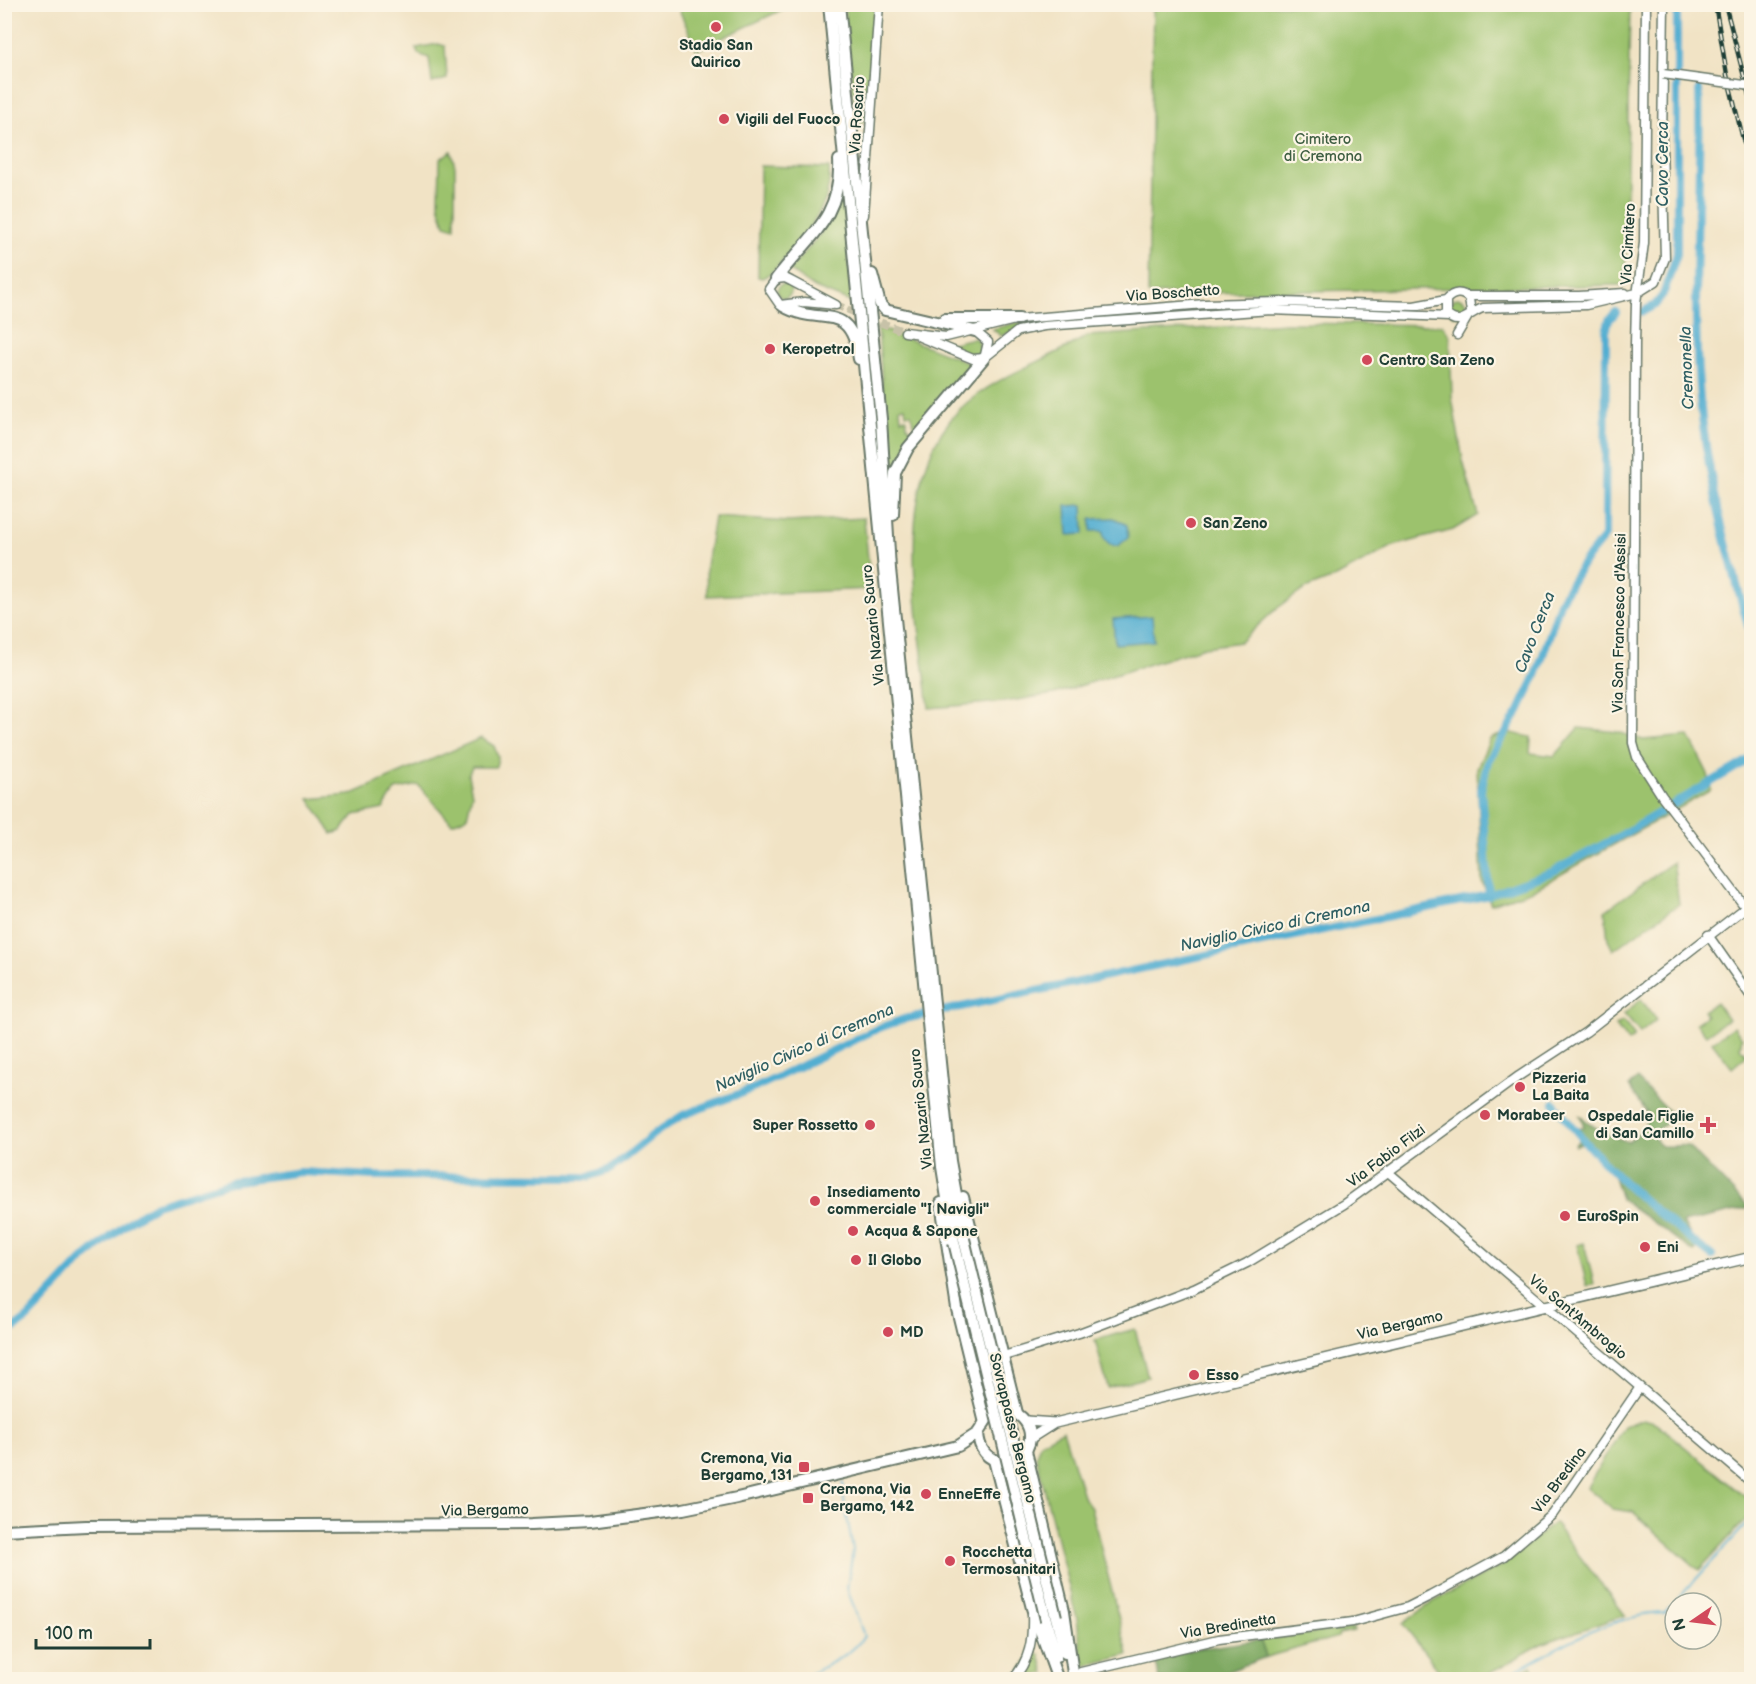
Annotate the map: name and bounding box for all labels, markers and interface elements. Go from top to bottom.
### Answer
marker: Stadio San Quirico [709,20,723,34]
place label: Stadio San Quirico [679,36,753,72]
street label: Via Rosario [845,76,870,155]
place label: Vigili del Fuoco [736,110,841,129]
marker: Vigili del Fuoco [717,112,731,126]
water label: Cavo Cerca [1654,121,1673,207]
park label: Cimitero di Cremona [1284,130,1362,166]
street label: Via Cimitero [1617,203,1640,286]
street label: Via Boschetto [1125,281,1221,306]
water label: Cremonella [1677,326,1698,410]
place label: Keropetrol [782,340,855,359]
marker: Keropetrol [763,342,777,356]
place label: Centro San Zeno [1379,351,1495,370]
marker: Centro San Zeno [1360,353,1374,367]
place label: San Zeno [1203,514,1268,533]
marker: San Zeno [1184,516,1198,530]
street label: Via San Francesco d'Assisi [1608,533,1631,713]
street label: Via Nazario Sauro [858,564,889,686]
water label: Cavo Cerca [1511,589,1560,676]
water label: Naviglio Civico di Cremona [1179,897,1372,956]
water label: Naviglio Civico di Cremona [712,1000,897,1096]
street label: Via Nazario Sauro [906,1048,937,1170]
place label: Pizzeria La Baita [1532,1069,1589,1105]
marker: Pizzeria La Baita [1513,1080,1527,1094]
place label: Morabeer [1497,1106,1566,1125]
place label: Ospedale Figlie di San Camillo [1588,1107,1694,1143]
marker: Morabeer [1478,1108,1492,1122]
place label: Super Rossetto [753,1116,858,1135]
marker: Ospedale Figlie di San Camillo [1699,1116,1717,1134]
marker: Super Rossetto [863,1118,877,1132]
street label: Via Fabio Filzi [1343,1121,1429,1192]
place label: Insediamento commerciale "I Navigli" [827,1183,989,1219]
marker: Insediamento commerciale "I Navigli" [808,1194,822,1208]
place label: EuroSpin [1577,1207,1639,1226]
marker: EuroSpin [1558,1209,1572,1223]
place label: Acqua & Sapone [864,1222,978,1241]
marker: Acqua & Sapone [846,1224,860,1238]
place label: Eni [1657,1238,1679,1257]
marker: Eni [1638,1240,1652,1254]
place label: Il Globo [868,1251,922,1270]
marker: Il Globo [849,1253,863,1267]
street label: Via Sant'Ambrogio [1525,1271,1631,1364]
street label: Via Bergamo [1355,1306,1445,1345]
place label: MD [900,1323,923,1342]
marker: MD [881,1325,895,1339]
street label: Sovrappasso Bergamo [985,1351,1040,1505]
place label: Esso [1206,1366,1240,1385]
marker: Esso [1187,1368,1201,1382]
street label: Via Bredina [1528,1443,1591,1517]
place label: Cremona, Via Bergamo, 131 [701,1449,792,1485]
marker: Cremona, Via Bergamo, 131 [797,1460,811,1474]
place label: Cremona, Via Bergamo, 142 [820,1480,914,1516]
place label: EnneEffe [938,1485,1001,1504]
marker: EnneEffe [919,1487,933,1501]
marker: Cremona, Via Bergamo, 142 [801,1491,815,1505]
street label: Via Bergamo [441,1500,529,1521]
place label: Rocchetta Termosanitari [962,1543,1056,1579]
marker: Rocchetta Termosanitari [943,1554,957,1568]
north arrow [1663,1591,1723,1651]
street label: Via Bredinetta [1179,1610,1277,1643]
scale bar [36,1612,150,1650]
text: N [1669,1616,1691,1632]
text: 100 m [45,1623,93,1644]

